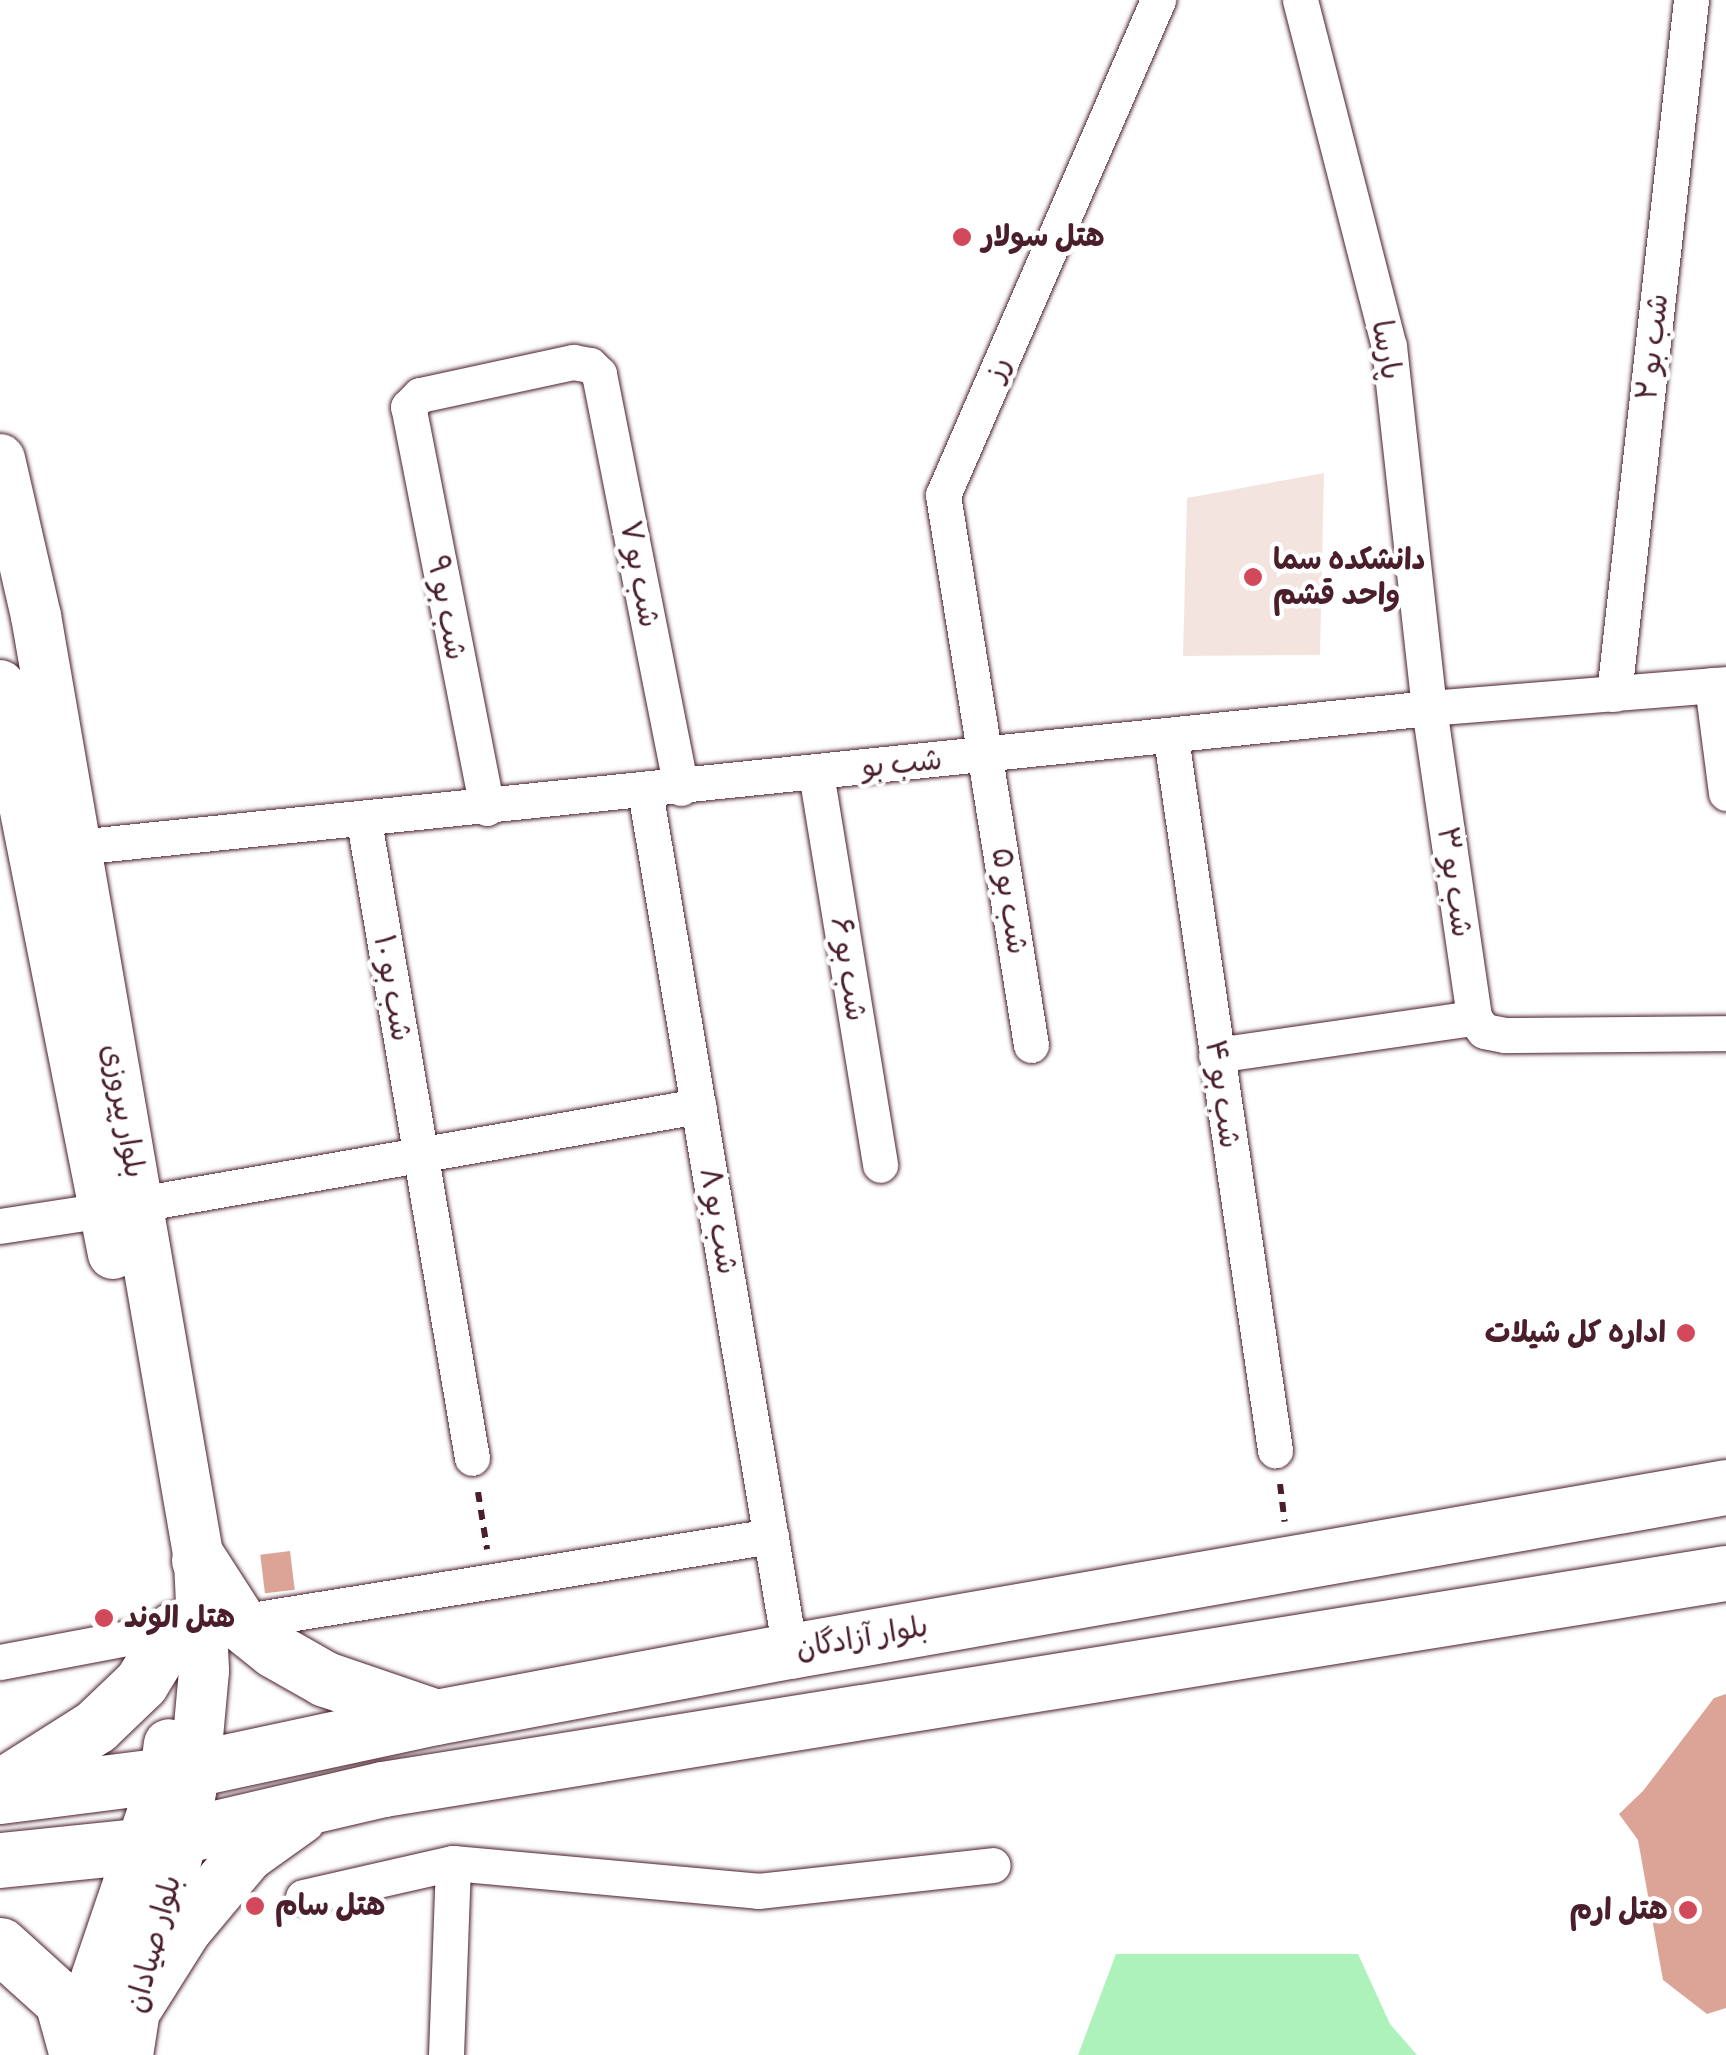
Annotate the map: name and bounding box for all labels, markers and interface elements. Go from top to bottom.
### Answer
place label: هتل سولار [982,219,1105,255]
marker: هتل سولار [951,226,973,248]
street label: شب بو ۲ [1629,292,1677,402]
street label: پارسا [1363,317,1409,383]
street label: رز [977,351,1019,387]
street label: شب بو ۷ [611,517,667,631]
place label: دانشکده سما واحد قشم [1273,542,1425,612]
street label: شب بو ۹ [418,553,474,663]
marker: دانشکده سما واحد قشم [1242,566,1264,588]
street label: شب بو [860,742,944,786]
street label: شب بو ۳ [1428,824,1480,940]
street label: شب بو ۵ [983,845,1035,957]
street label: شب بو ۶ [822,914,874,1024]
street label: شب بو ۱۰ [365,932,419,1044]
street label: شب بو ۴ [1197,1037,1247,1151]
street label: بلوار پیروزی [94,1041,152,1181]
street label: شب بو ۸ [691,1165,745,1277]
place label: اداره کل شیلات [1485,1315,1666,1351]
marker: اداره کل شیلات [1675,1322,1697,1344]
place label: هتل الوند [124,1600,235,1636]
marker: هتل الوند [93,1607,115,1629]
street label: بلوار آزادگان [793,1609,931,1667]
street label: بلوار صیادان [118,1871,190,2017]
place label: هتل سام [275,1888,385,1924]
place label: هتل ارم [1570,1892,1668,1928]
marker: هتل سام [244,1895,266,1917]
marker: هتل ارم [1677,1899,1699,1921]

